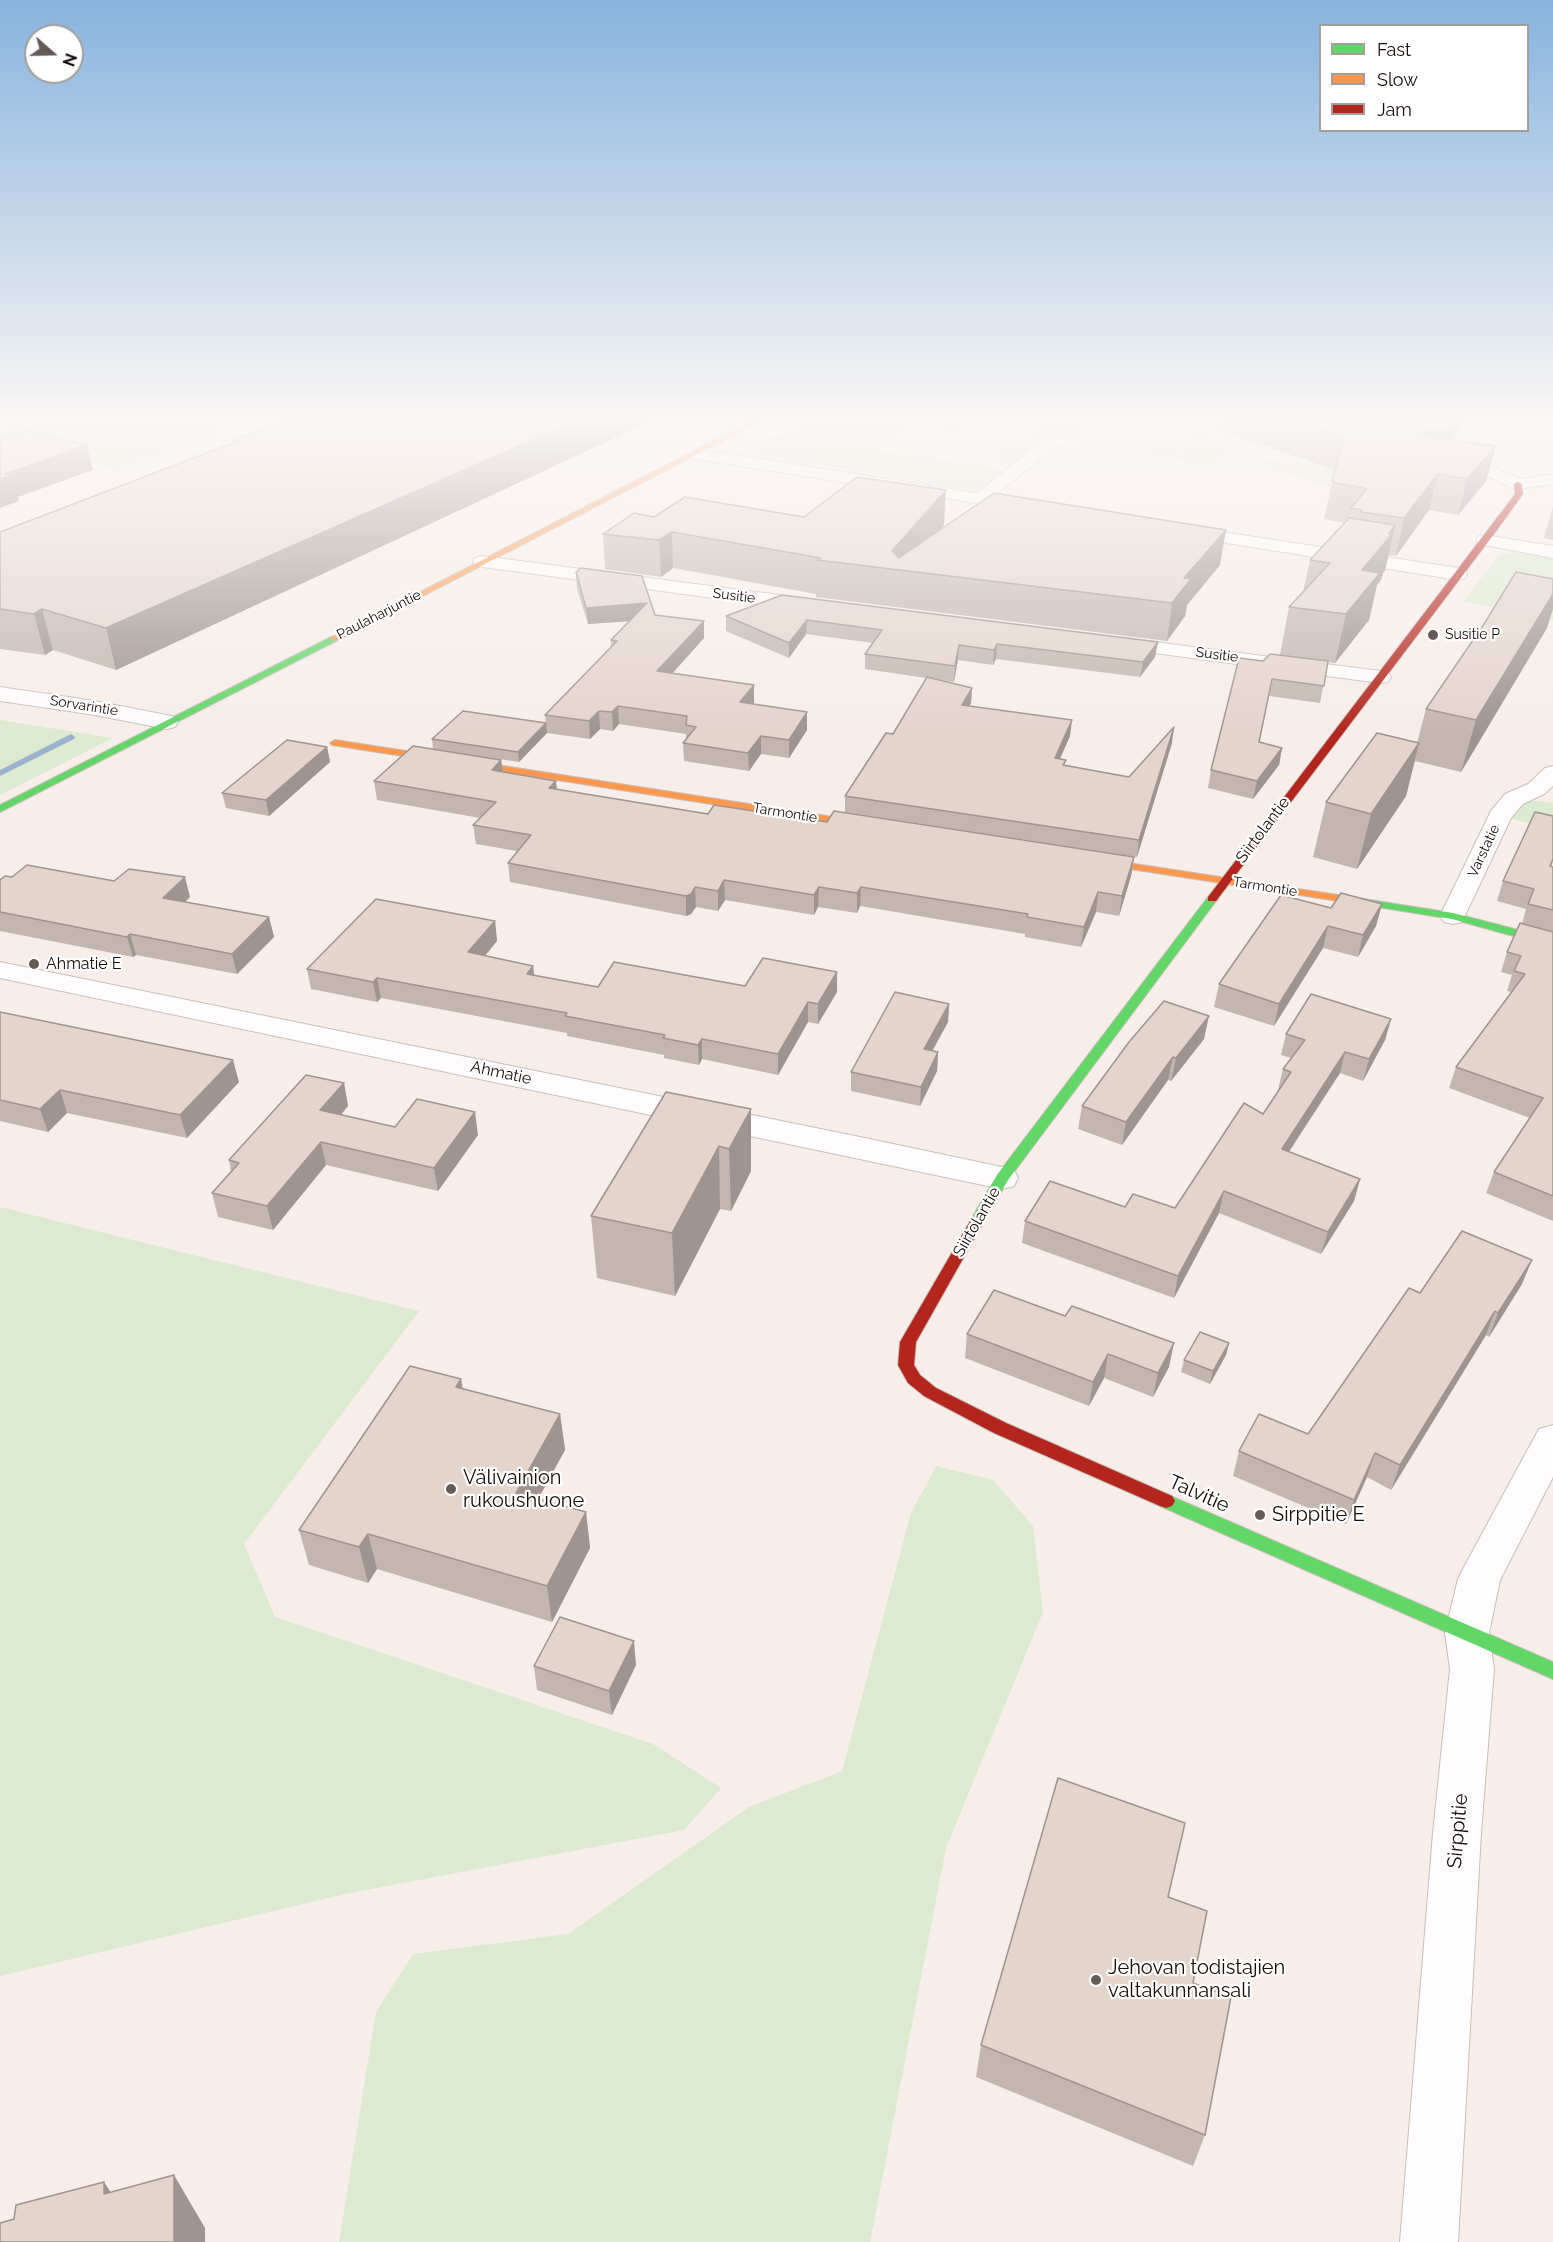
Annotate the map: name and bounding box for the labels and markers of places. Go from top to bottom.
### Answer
place label: Susitie P [1445,627,1500,643]
marker: Susitie P [1426,628,1440,642]
place label: Ahmatie E [46,954,122,974]
marker: Ahmatie E [27,957,41,971]
place label: Välivainion rukoushuone [463,1466,584,1513]
marker: Välivainion rukoushuone [444,1482,458,1496]
place label: Sirppitie E [1272,1503,1365,1527]
marker: Sirppitie E [1253,1508,1267,1522]
place label: Jehovan todistajien valtakunnansali [1108,1956,1285,2003]
marker: Jehovan todistajien valtakunnansali [1089,1973,1103,1987]

